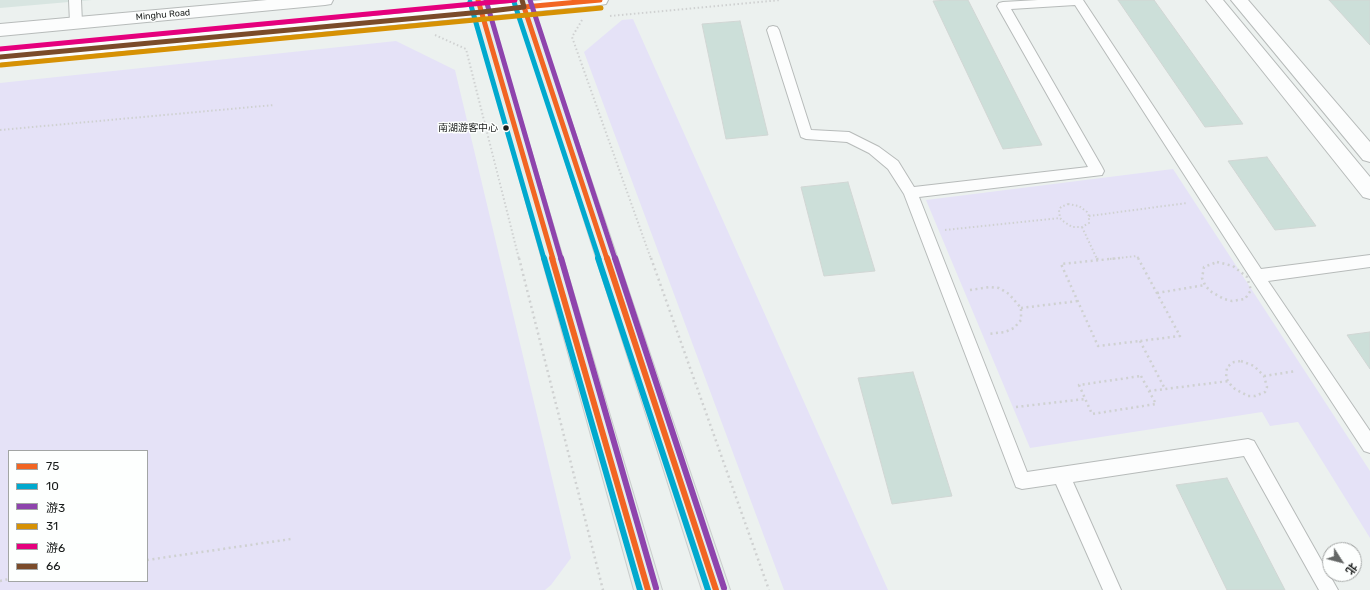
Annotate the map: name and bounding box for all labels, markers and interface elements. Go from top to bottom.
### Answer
street label: Minghu Road [135,7,191,23]
place label: 南湖游客中心 [438,122,498,134]
marker: 南湖游客中心 [501,123,511,133]
legend [8,450,148,582]
text: 75 [46,459,59,473]
text: 10 [46,479,59,493]
text: 游3 [46,501,65,515]
text: 31 [46,519,58,533]
text: 游6 [46,541,65,555]
north arrow [1322,542,1362,582]
text: 66 [46,559,60,573]
text: 北 [1343,560,1360,577]

